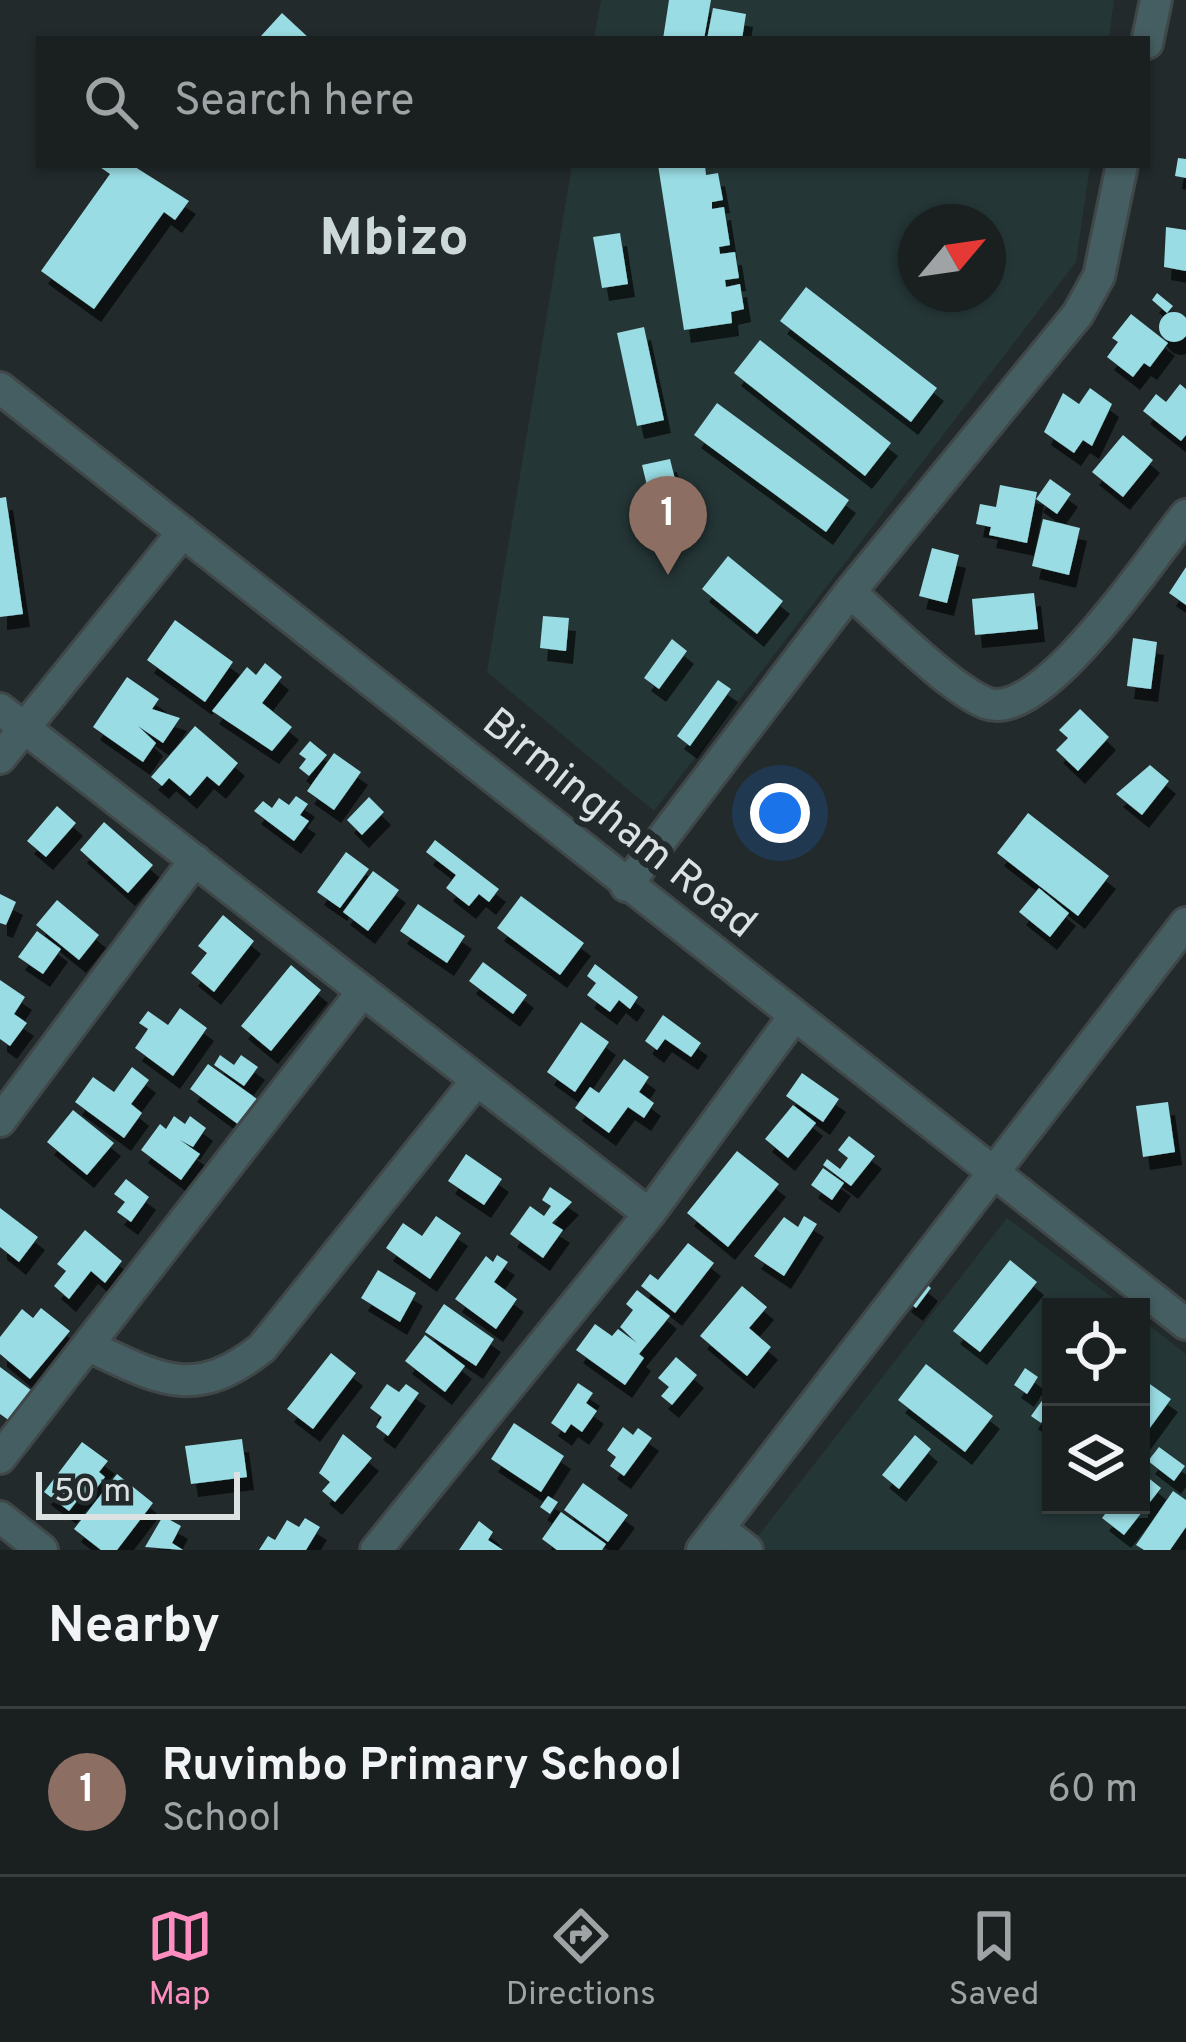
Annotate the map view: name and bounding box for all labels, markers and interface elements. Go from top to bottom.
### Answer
search box [36,36,1150,168]
icon: search [78,69,144,135]
text: Search here [174,74,414,131]
north arrow [898,204,1006,312]
district label: Mbizo [319,206,469,275]
pin: 1 [629,476,707,575]
street label: Birmingham Road [470,698,766,952]
your location [750,783,810,843]
map controls [1042,1298,1150,1514]
button: locate [1042,1298,1150,1406]
button: layers [1042,1406,1150,1514]
scale bar [36,1466,240,1519]
text: 50 m [54,1472,131,1514]
text: Nearby [48,1596,220,1661]
text: Ruvimbo Primary School [162,1739,682,1796]
text: 1 [79,1767,95,1816]
text: 60 m [1047,1767,1138,1816]
text: School [162,1796,281,1845]
tab: Map [147,1903,213,2017]
tab: Directions [506,1903,656,2017]
tab: Saved [949,1903,1039,2017]

